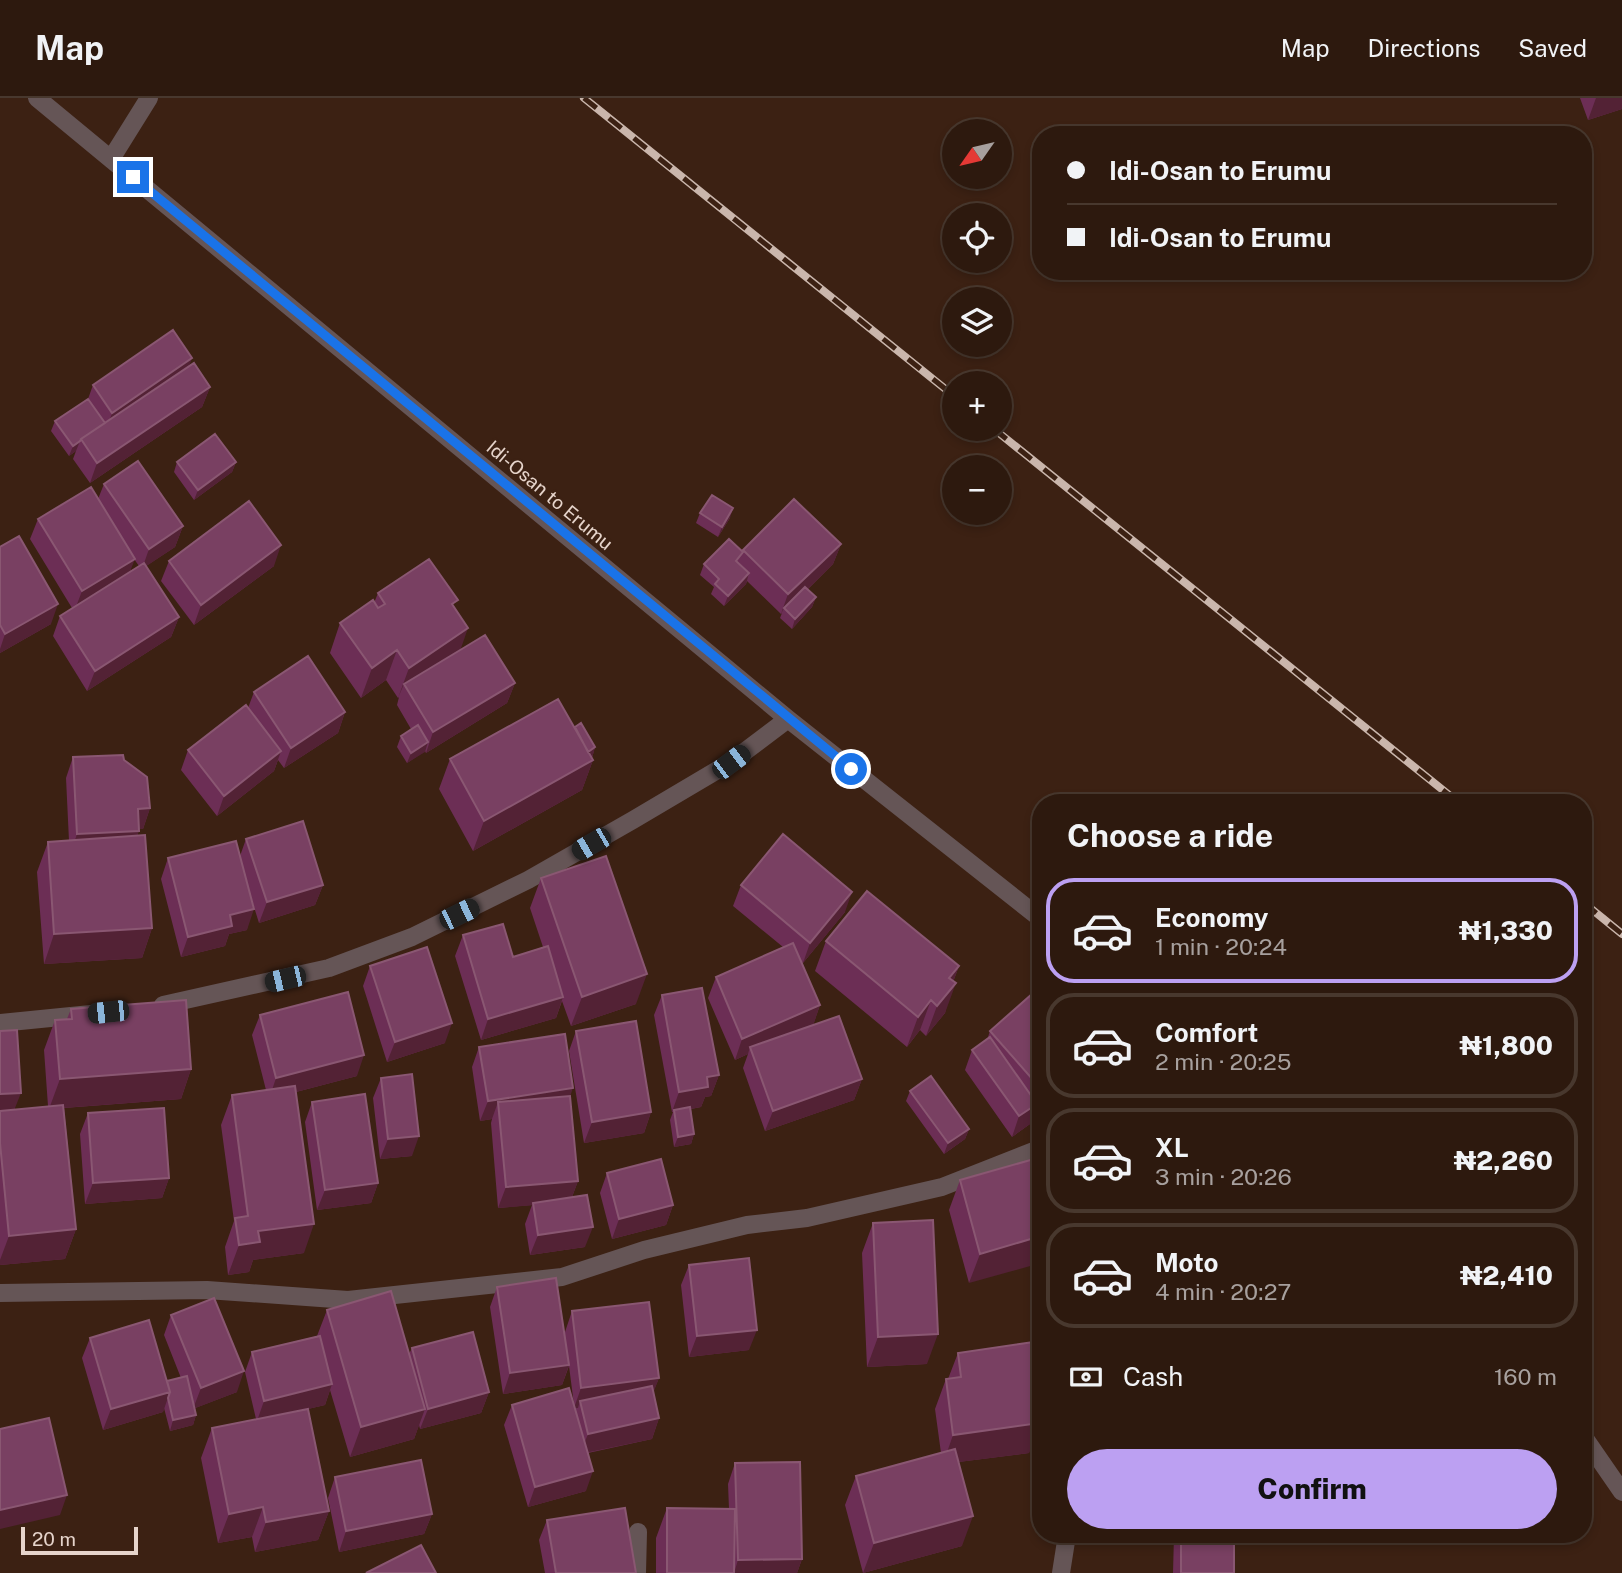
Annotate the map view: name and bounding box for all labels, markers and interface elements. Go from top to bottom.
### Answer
text: Map [35,29,104,67]
text: Map [1281,34,1330,62]
text: Directions [1368,34,1480,62]
text: Saved [1518,34,1587,62]
north arrow [942,119,1012,189]
map controls [942,119,1012,525]
text: Idi-Osan to Erumu [1109,155,1332,186]
route end [117,161,149,193]
button: locate [942,203,1012,273]
text: Idi-Osan to Erumu [1109,222,1332,253]
button: layers [942,287,1012,357]
button: + [942,371,1012,441]
street label: Idi-Osan to Erumu [482,436,618,554]
button: − [942,455,1012,525]
car [708,741,755,783]
route start [835,753,867,785]
text: Choose a ride [1067,817,1273,854]
car [568,824,615,864]
car [436,895,483,933]
icon: car [1071,899,1134,962]
text: Economy [1155,902,1268,933]
text: ₦1,330 [1459,915,1553,946]
text: 1 min · 20:24 [1155,933,1287,960]
car [263,964,308,994]
car [87,999,130,1025]
icon: car [1071,1014,1134,1077]
text: Comfort [1155,1017,1258,1048]
text: ₦1,800 [1460,1030,1553,1061]
text: 2 min · 20:25 [1155,1048,1291,1075]
icon: car [1071,1129,1134,1192]
text: XL [1155,1132,1189,1163]
text: ₦2,260 [1454,1145,1553,1176]
text: 3 min · 20:26 [1155,1163,1292,1190]
icon: car [1071,1244,1134,1307]
text: Moto [1155,1247,1218,1278]
text: ₦2,410 [1460,1260,1553,1291]
text: 4 min · 20:27 [1155,1278,1291,1305]
icon: cash [1067,1358,1105,1396]
text: Cash [1123,1361,1183,1392]
text: 160 m [1494,1363,1557,1390]
button: Confirm [1067,1449,1557,1529]
scale bar [21,1524,138,1556]
text: 20 m [32,1528,76,1550]

